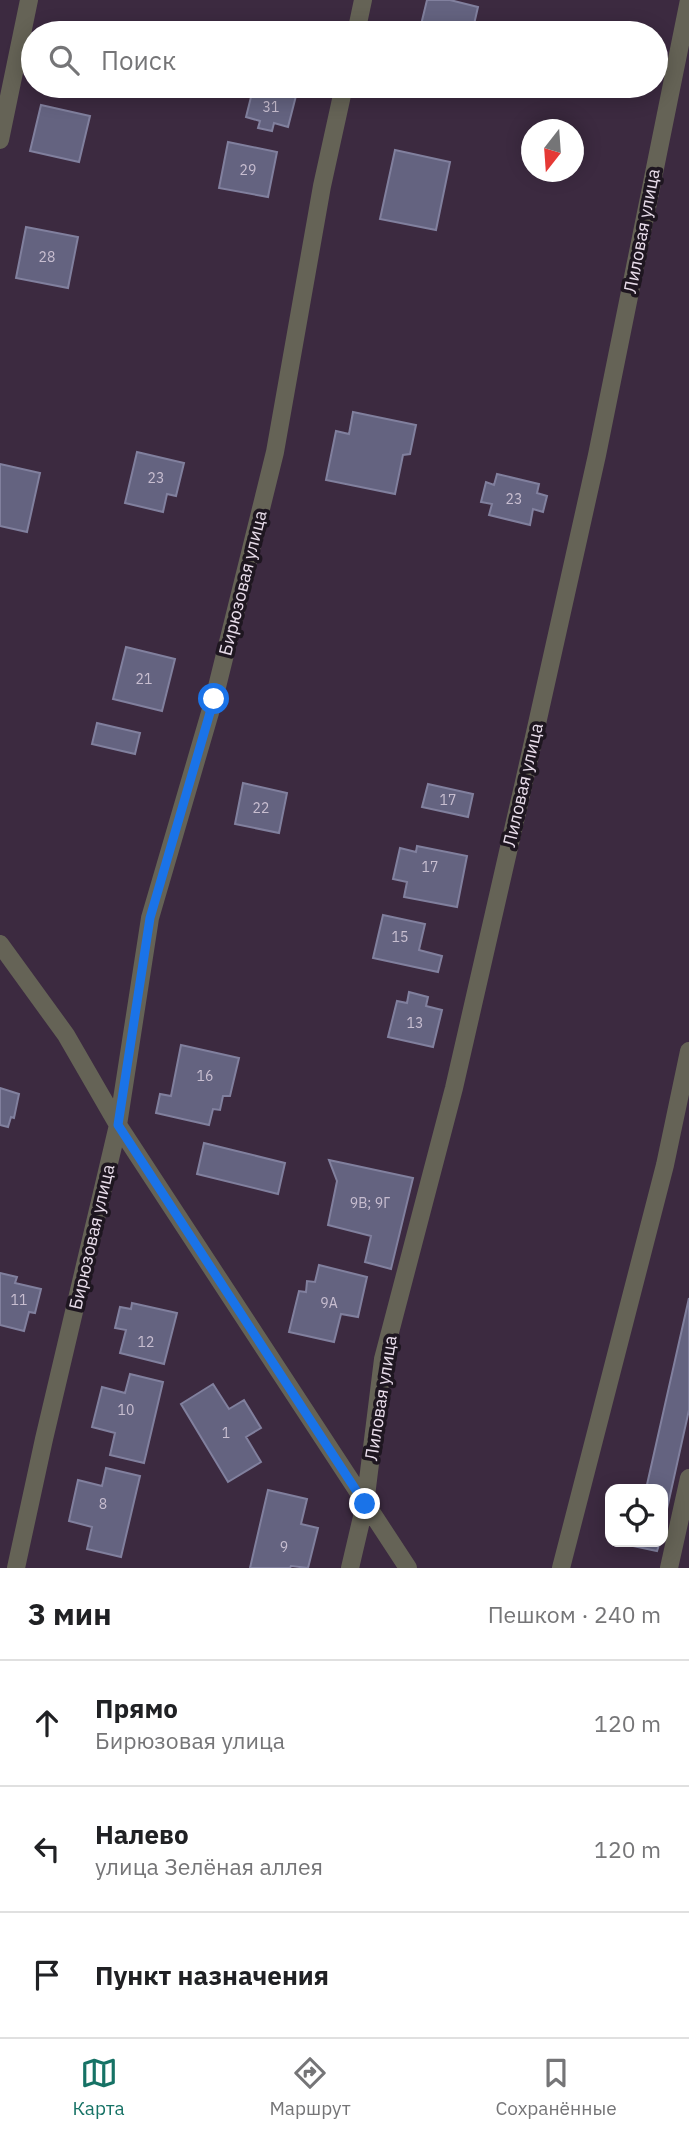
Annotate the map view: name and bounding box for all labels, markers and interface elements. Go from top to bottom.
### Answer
search box [21,21,668,98]
icon: search [45,41,83,79]
text: Поиск [101,43,176,77]
house number: 31 [263,98,279,116]
north arrow [521,119,584,182]
house number: 29 [240,161,256,179]
street label: Лиловая улица [618,166,665,295]
house number: 28 [39,248,55,266]
house number: 23 [148,469,164,487]
house number: 23 [506,490,522,508]
street label: Бирюзовая улица [213,508,272,658]
house number: 21 [136,670,152,688]
route start [198,683,229,714]
street label: Лиловая улица [497,720,548,849]
house number: 17 [440,791,456,809]
house number: 22 [253,799,269,817]
house number: 17 [422,858,438,876]
house number: 15 [392,928,408,946]
house number: 13 [407,1014,423,1032]
house number: 16 [197,1067,213,1085]
street label: Бирюзовая улица [64,1161,120,1312]
house number: 9В; 9Г [350,1194,390,1212]
house number: 11 [11,1291,27,1309]
house number: 9А [320,1294,338,1312]
house number: 12 [138,1333,154,1351]
street label: Лиловая улица [359,1333,402,1462]
house number: 10 [118,1401,134,1419]
house number: 1 [222,1424,230,1442]
map controls [605,1484,668,1547]
button: locate [605,1484,668,1547]
route end [349,1488,380,1519]
house number: 8 [99,1495,107,1513]
house number: 9 [280,1538,288,1556]
text: 3 мин [28,1594,112,1633]
text: Пешком · 240 m [488,1599,661,1629]
text: Прямо [95,1691,178,1725]
icon: ahead [28,1704,66,1742]
text: 120 m [594,1708,661,1738]
text: Бирюзовая улица [95,1725,285,1755]
text: Налево [95,1817,189,1851]
icon: left [28,1830,66,1868]
text: 120 m [594,1834,661,1864]
text: улица Зелёная аллея [95,1851,323,1881]
icon: arrive [28,1956,66,1994]
text: Пункт назначения [95,1958,329,1992]
tab: Карта [72,2054,125,2120]
tab: Маршрут [269,2054,351,2120]
tab: Сохранённые [495,2054,617,2120]

